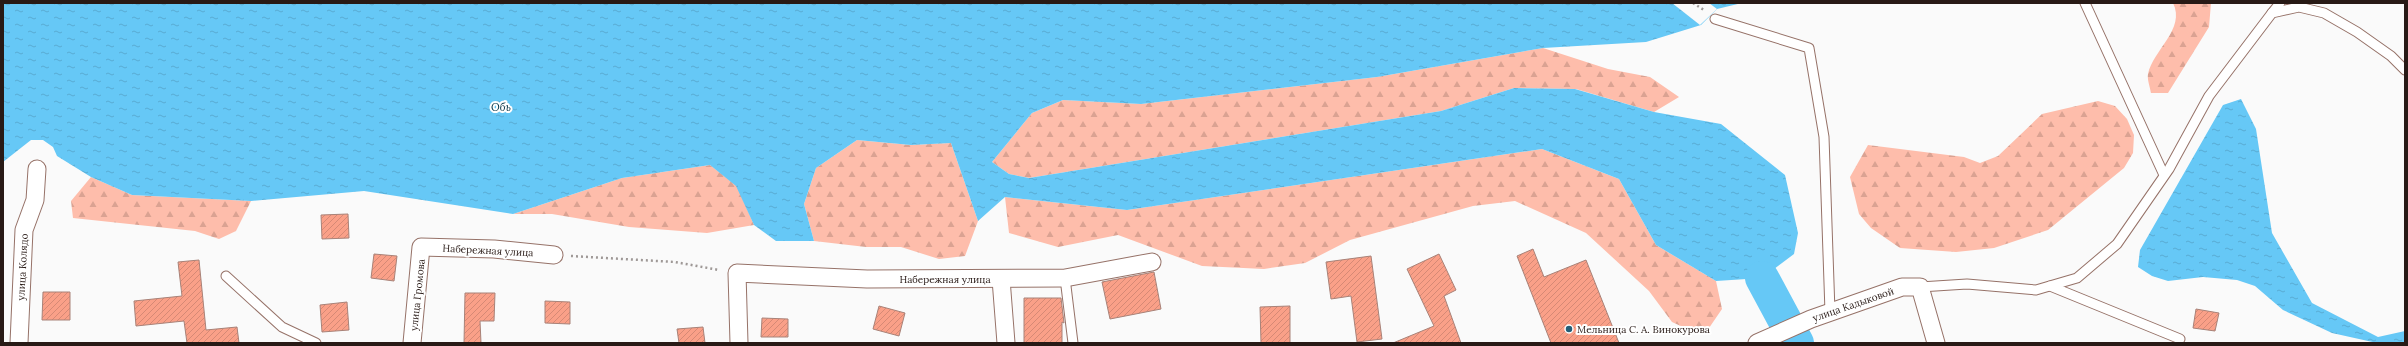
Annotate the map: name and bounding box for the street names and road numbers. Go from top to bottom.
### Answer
street label: улица Колядо [14,233,31,301]
street label: Набережная улица [442,242,534,259]
street label: улица Громова [407,258,428,332]
street label: Набережная улица [899,273,991,286]
street label: улица Кадыковой [1811,284,1896,324]

